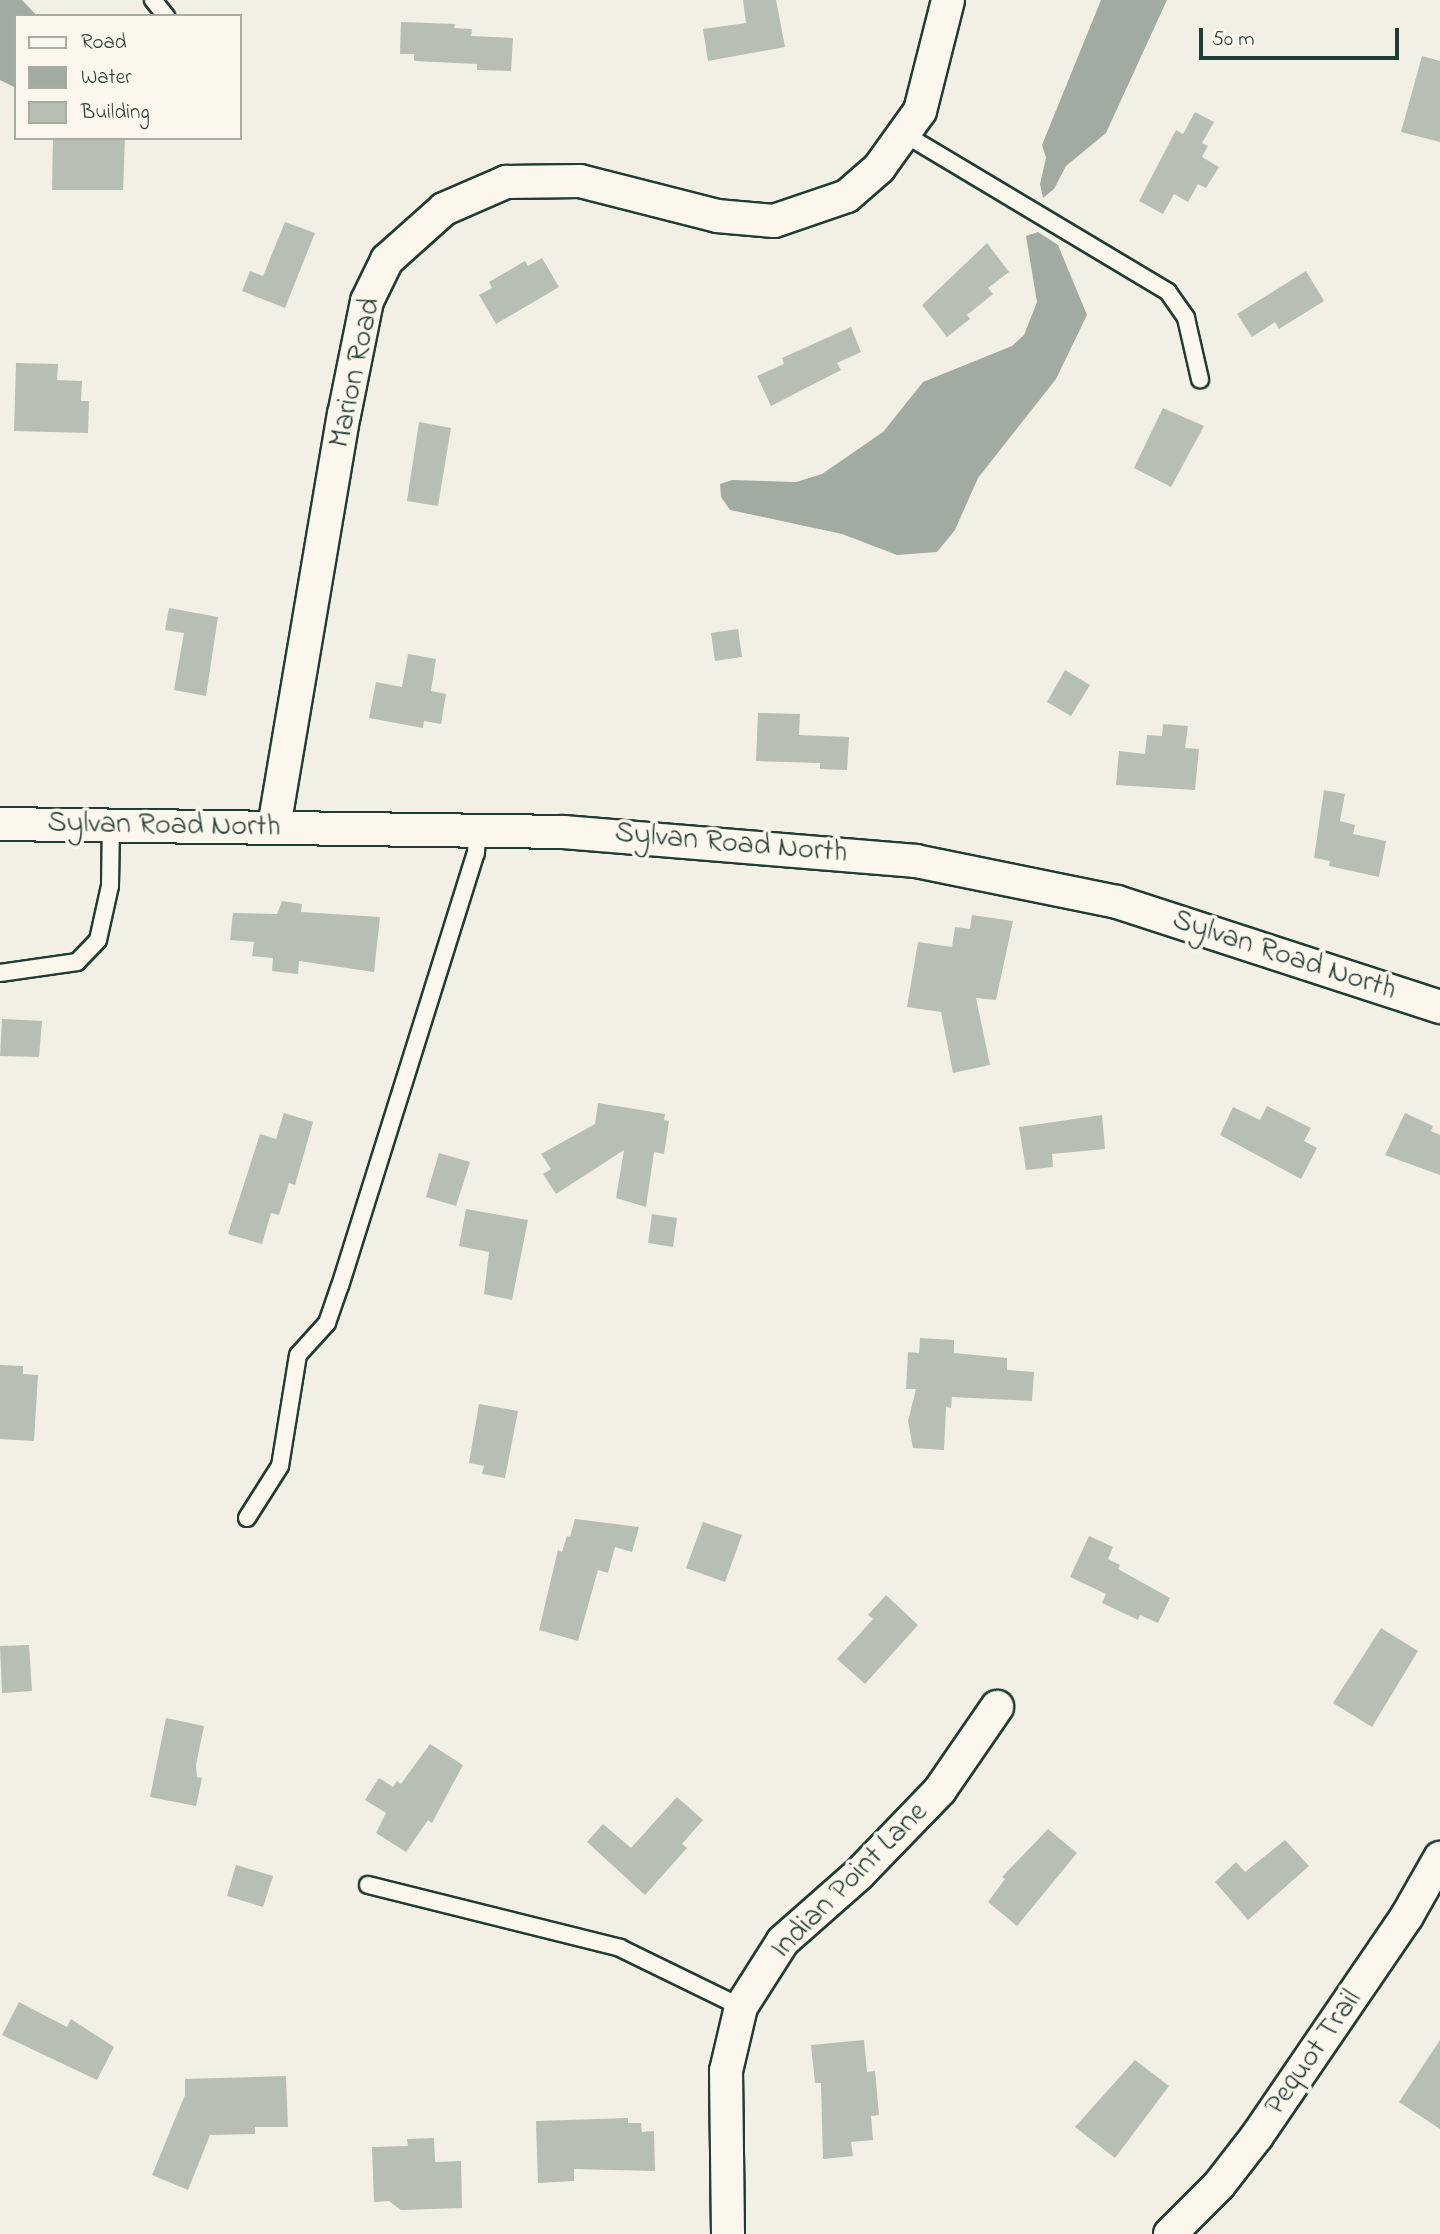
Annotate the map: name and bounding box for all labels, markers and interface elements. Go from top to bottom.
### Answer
legend [14,14,242,140]
scale bar [1202,14,1402,58]
text: 50 m [1212,25,1255,55]
text: Road [81,28,127,58]
text: Water [81,63,132,93]
text: Building [81,98,150,128]
street label: Marion Road [323,295,389,451]
street label: Sylvan Road North [47,806,281,846]
street label: Sylvan Road North [613,816,849,872]
street label: Sylvan Road North [1168,903,1400,1009]
street label: Indian Point Lane [764,1795,936,1967]
street label: Pequot Trail [1258,1983,1370,2123]

